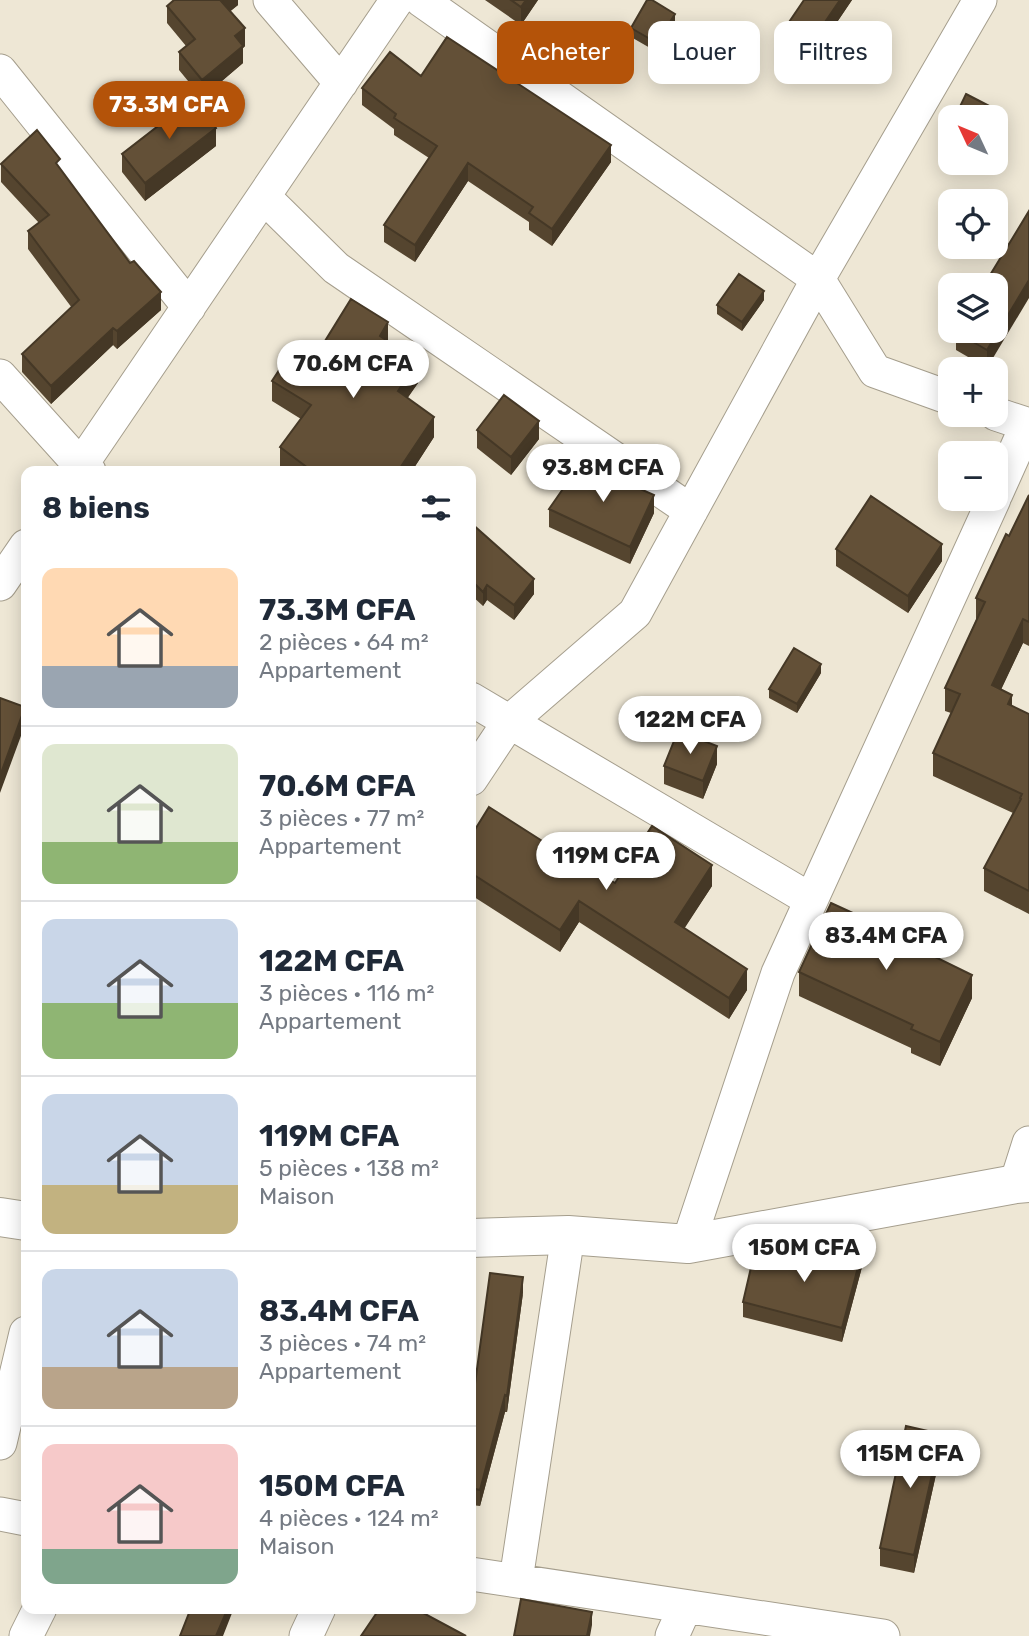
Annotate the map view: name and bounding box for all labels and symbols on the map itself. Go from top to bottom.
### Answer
pin: 73.3M CFA [89,82,249,141]
north arrow [938,105,1008,175]
pin: 70.6M CFA [273,340,433,400]
pin: 93.8M CFA [523,444,683,504]
pin: 122M CFA [618,696,762,756]
pin: 119M CFA [534,832,678,892]
pin: 83.4M CFA [806,912,966,972]
pin: 150M CFA [732,1224,876,1284]
pin: 115M CFA [838,1430,982,1490]

